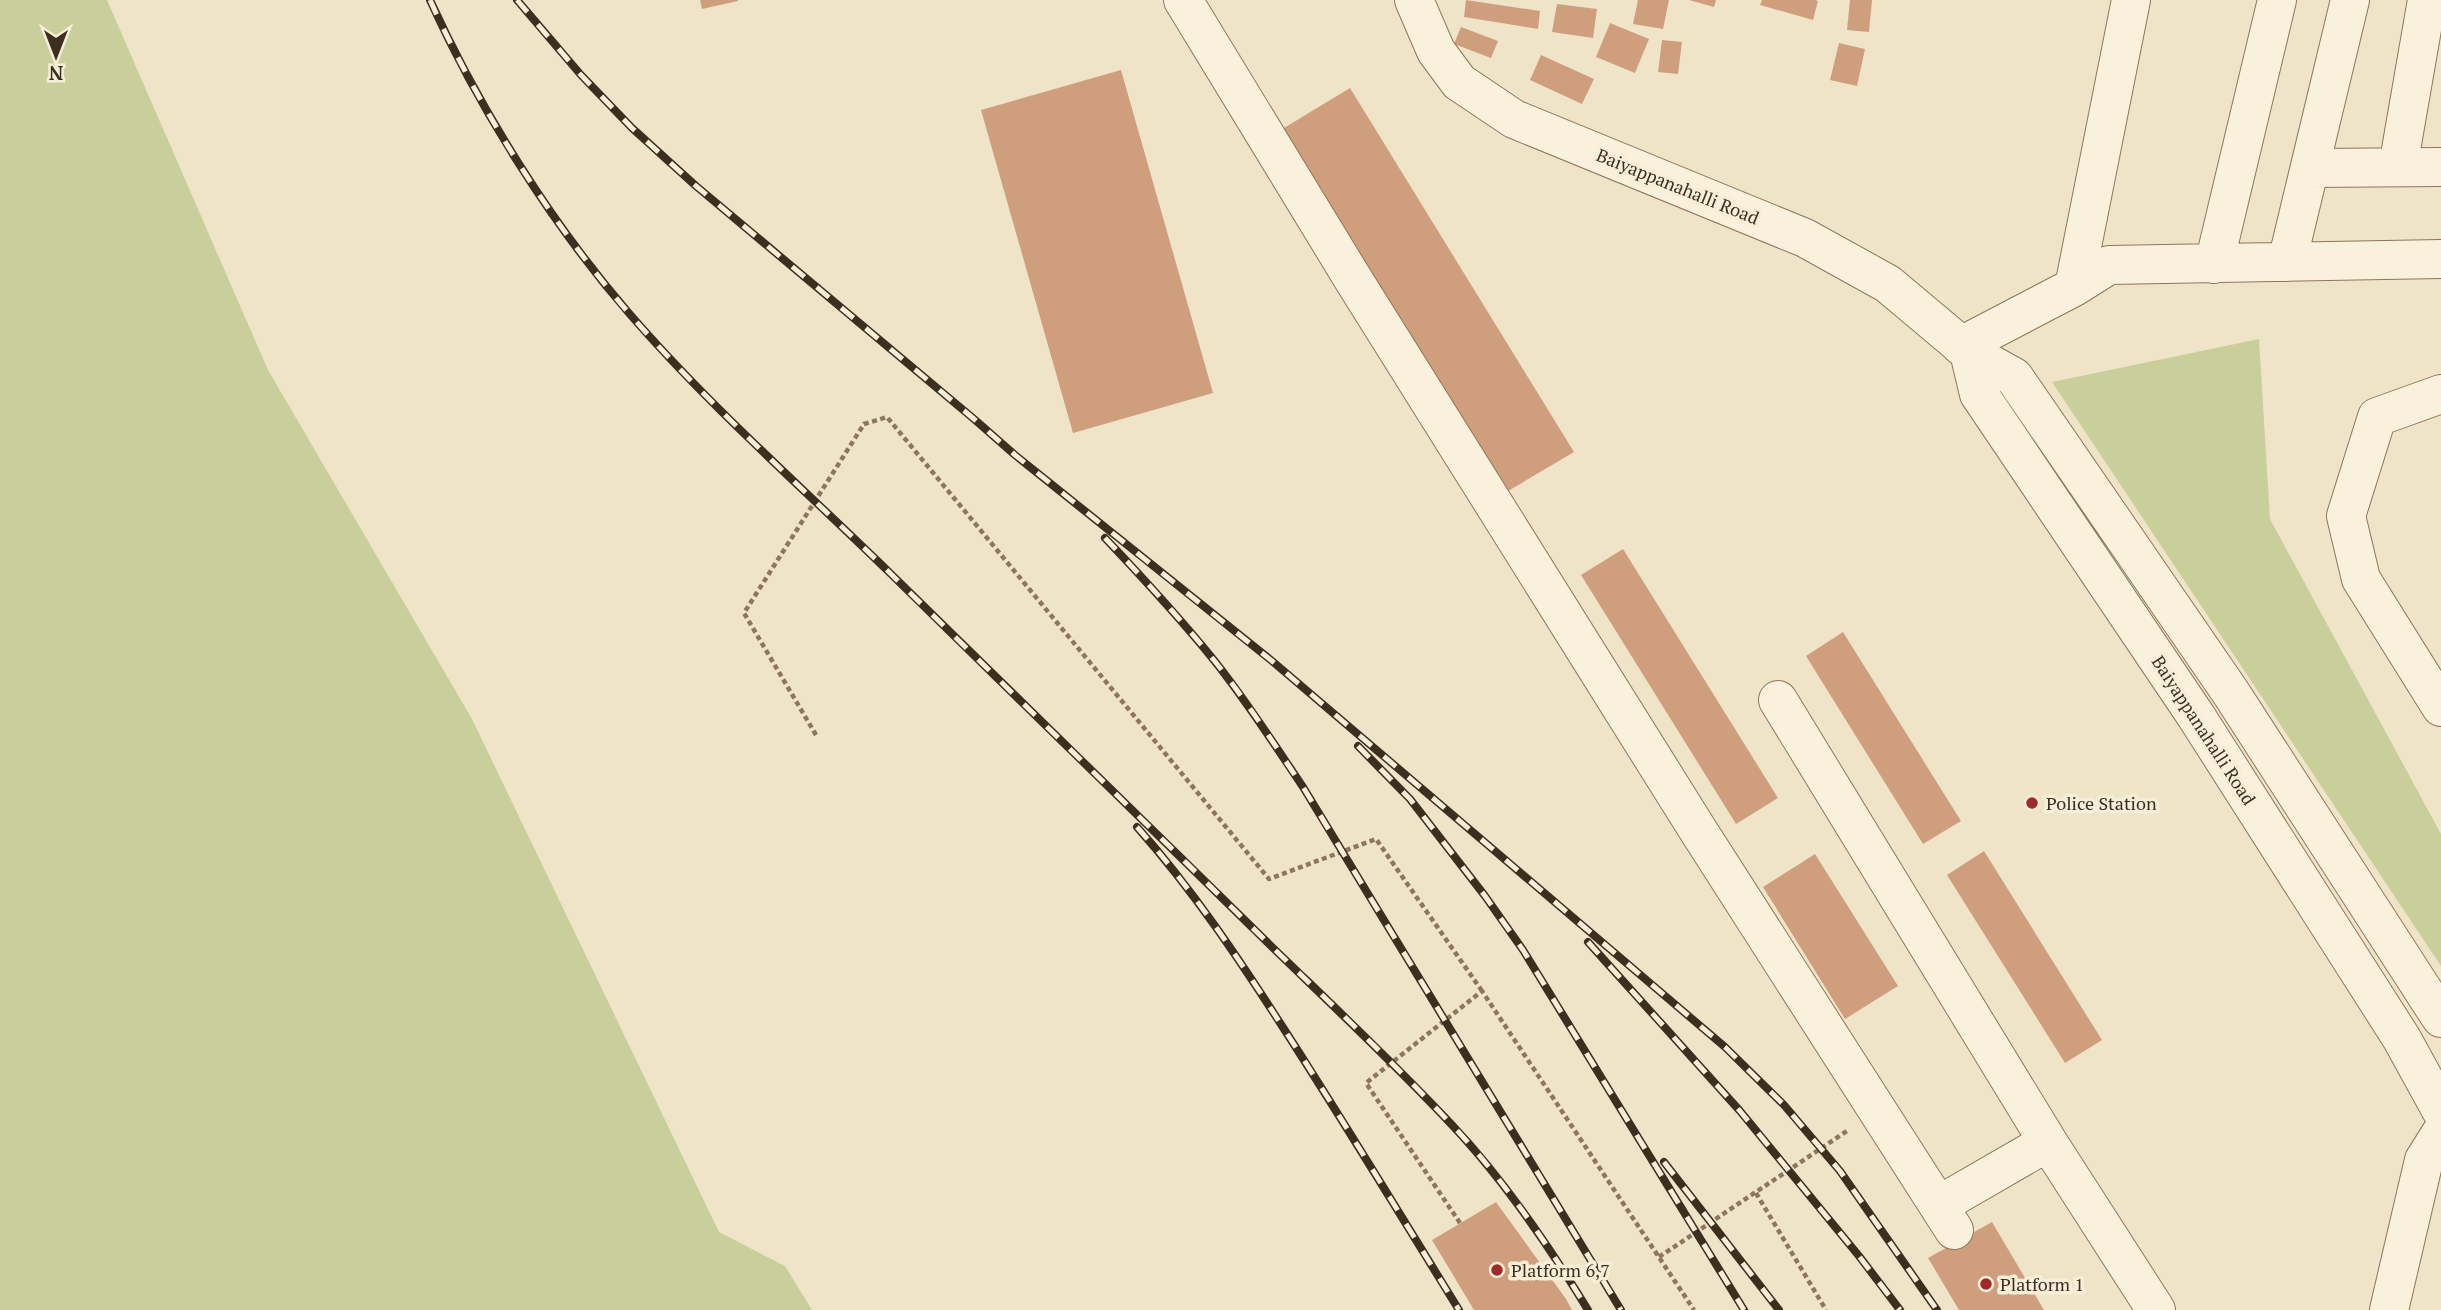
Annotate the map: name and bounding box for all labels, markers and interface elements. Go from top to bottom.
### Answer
north arrow [21,21,91,91]
text: N [48,61,63,86]
street label: Baiyappanahalli Road [1593,142,1763,230]
street label: Baiyappanahalli Road [2147,651,2261,809]
place label: Police Station [2046,791,2157,815]
marker: Police Station [2024,795,2040,811]
place label: Platform 6,7 [1511,1258,1610,1282]
marker: Platform 6,7 [1489,1262,1505,1278]
place label: Platform 1 [2000,1272,2084,1296]
marker: Platform 1 [1978,1276,1994,1292]

